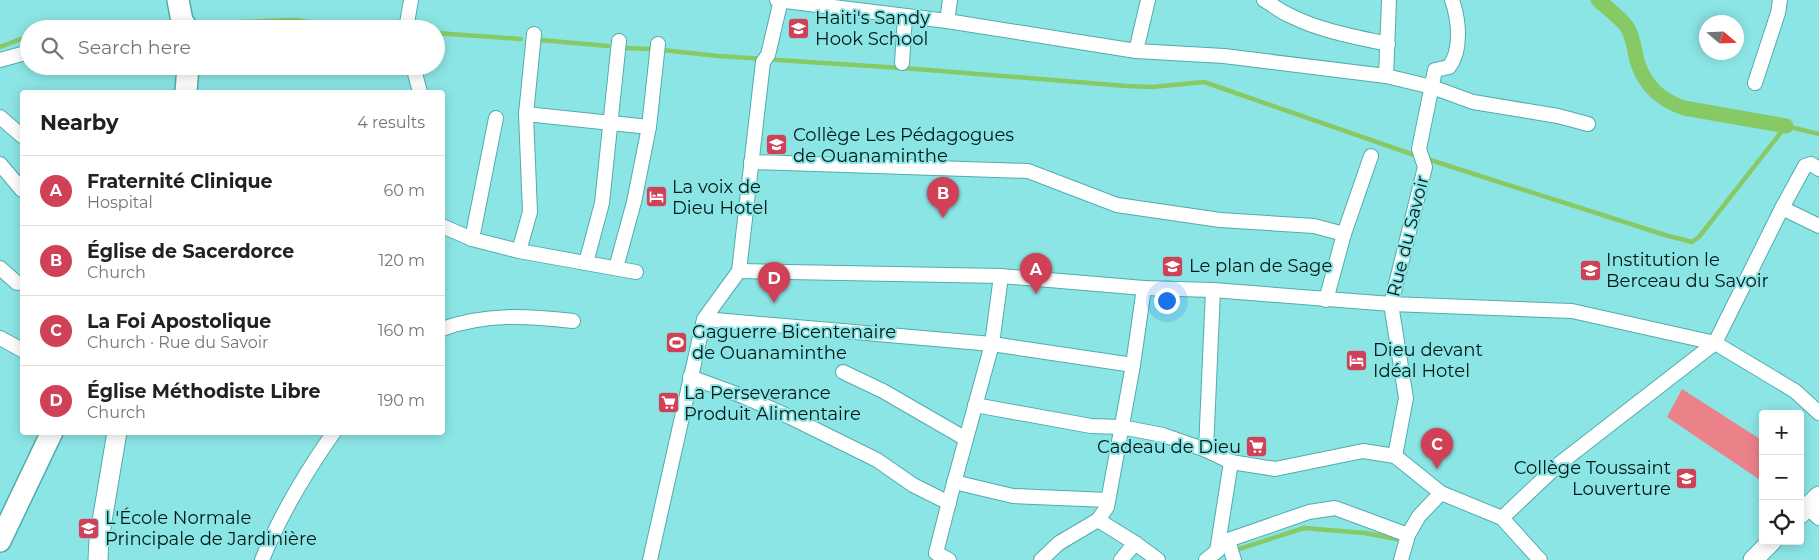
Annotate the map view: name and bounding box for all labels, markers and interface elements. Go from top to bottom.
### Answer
place label: Haiti's Sandy Hook School [815,7,930,50]
north arrow [1699,15,1744,60]
school or university icon: Haiti's Sandy Hook School [787,16,811,40]
search box [20,20,445,75]
icon: search [38,34,66,62]
text: Search here [78,36,191,59]
text: Nearby [40,110,119,135]
text: 4 results [357,113,425,132]
place label: Collège Les Pédagogues de Ouanaminthe [793,124,1014,167]
school or university icon: Collège Les Pédagogues de Ouanaminthe [765,133,789,157]
text: Fraternité Clinique [87,170,273,193]
street label: Rue du Savoir [1382,173,1434,299]
place label: La voix de Dieu Hotel [672,176,768,219]
pin: B [927,177,959,218]
text: A [50,181,62,200]
text: 60 m [383,181,425,200]
hotel icon: La voix de Dieu Hotel [644,185,668,209]
text: Hospital [87,193,153,212]
text: Église de Sacerdorce [87,240,294,263]
place label: Institution le Berceau du Savoir [1606,249,1769,292]
text: B [50,251,62,270]
text: 120 m [378,251,425,270]
pin: A [1020,253,1052,294]
school or university icon: Le plan de Sage [1161,254,1185,278]
place label: Le plan de Sage [1189,255,1332,277]
school or university icon: Institution le Berceau du Savoir [1578,258,1602,282]
pin: D [758,262,790,303]
text: Church [87,263,146,282]
your location [1154,288,1180,314]
text: La Foi Apostolique [87,310,271,333]
text: C [50,321,62,340]
text: 160 m [378,321,425,340]
place label: Gaguerre Bicentenaire de Ouanaminthe [692,321,896,364]
sports icon: Gaguerre Bicentenaire de Ouanaminthe [664,330,688,354]
text: Church · Rue du Savoir [87,333,269,352]
place label: Dieu devant Idéal Hotel [1373,339,1483,382]
hotel icon: Dieu devant Idéal Hotel [1345,348,1369,372]
text: Église Méthodiste Libre [87,380,321,403]
place label: La Perseverance Produit Alimentaire [684,382,861,425]
text: D [49,391,63,410]
text: 190 m [378,391,425,410]
supermarket icon: La Perseverance Produit Alimentaire [656,391,680,415]
text: Church [87,403,146,422]
map controls [1759,410,1804,545]
button: + [1759,410,1804,455]
pin: C [1421,428,1453,469]
supermarket icon: Cadeau de Dieu [1245,435,1269,459]
place label: Cadeau de Dieu [1097,436,1241,458]
button: − [1759,455,1804,500]
place label: Collège Toussaint Louverture [1514,457,1671,500]
school or university icon: Collège Toussaint Louverture [1675,466,1699,490]
button: locate [1759,500,1804,545]
place label: L'École Normale Principale de Jardinière [105,507,317,550]
school or university icon: L'École Normale Principale de Jardinière [77,516,101,540]

